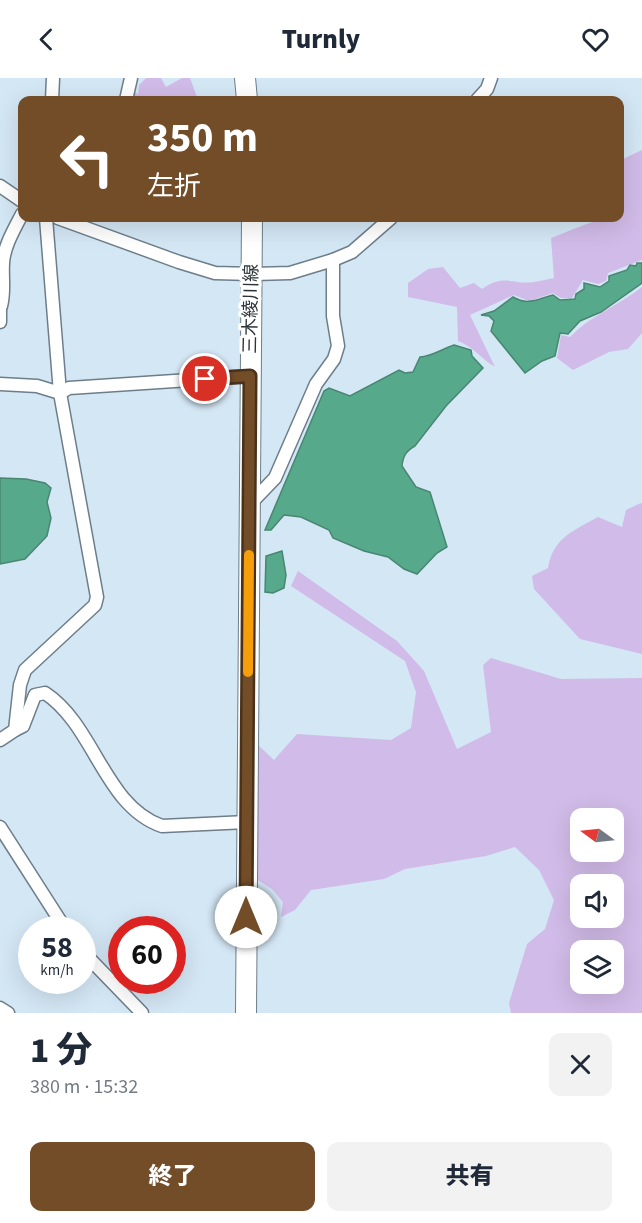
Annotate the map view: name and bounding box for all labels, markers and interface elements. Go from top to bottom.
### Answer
text: Turnly [282,20,360,59]
icon: back [30,23,63,56]
icon: heart [579,23,612,56]
text: 350 m [147,108,258,168]
icon: left [48,120,126,198]
text: 左折 [147,167,201,206]
street label: 三木綾川線 [238,264,264,354]
pin [179,353,230,404]
icon: arrive [188,362,221,395]
north arrow [570,808,624,862]
map controls [570,808,624,994]
button: sound [570,874,624,928]
position arrow [214,885,278,949]
speed limit sign: 60 [108,916,186,994]
text: 58 [41,926,73,969]
button: layers [570,940,624,994]
text: km/h [40,960,74,981]
text: 1 分 [30,1025,92,1076]
button: close [549,1033,612,1096]
text: 380 m · 15:32 [30,1073,138,1101]
button: 終了 [30,1142,315,1211]
button: 共有 [327,1142,612,1211]

